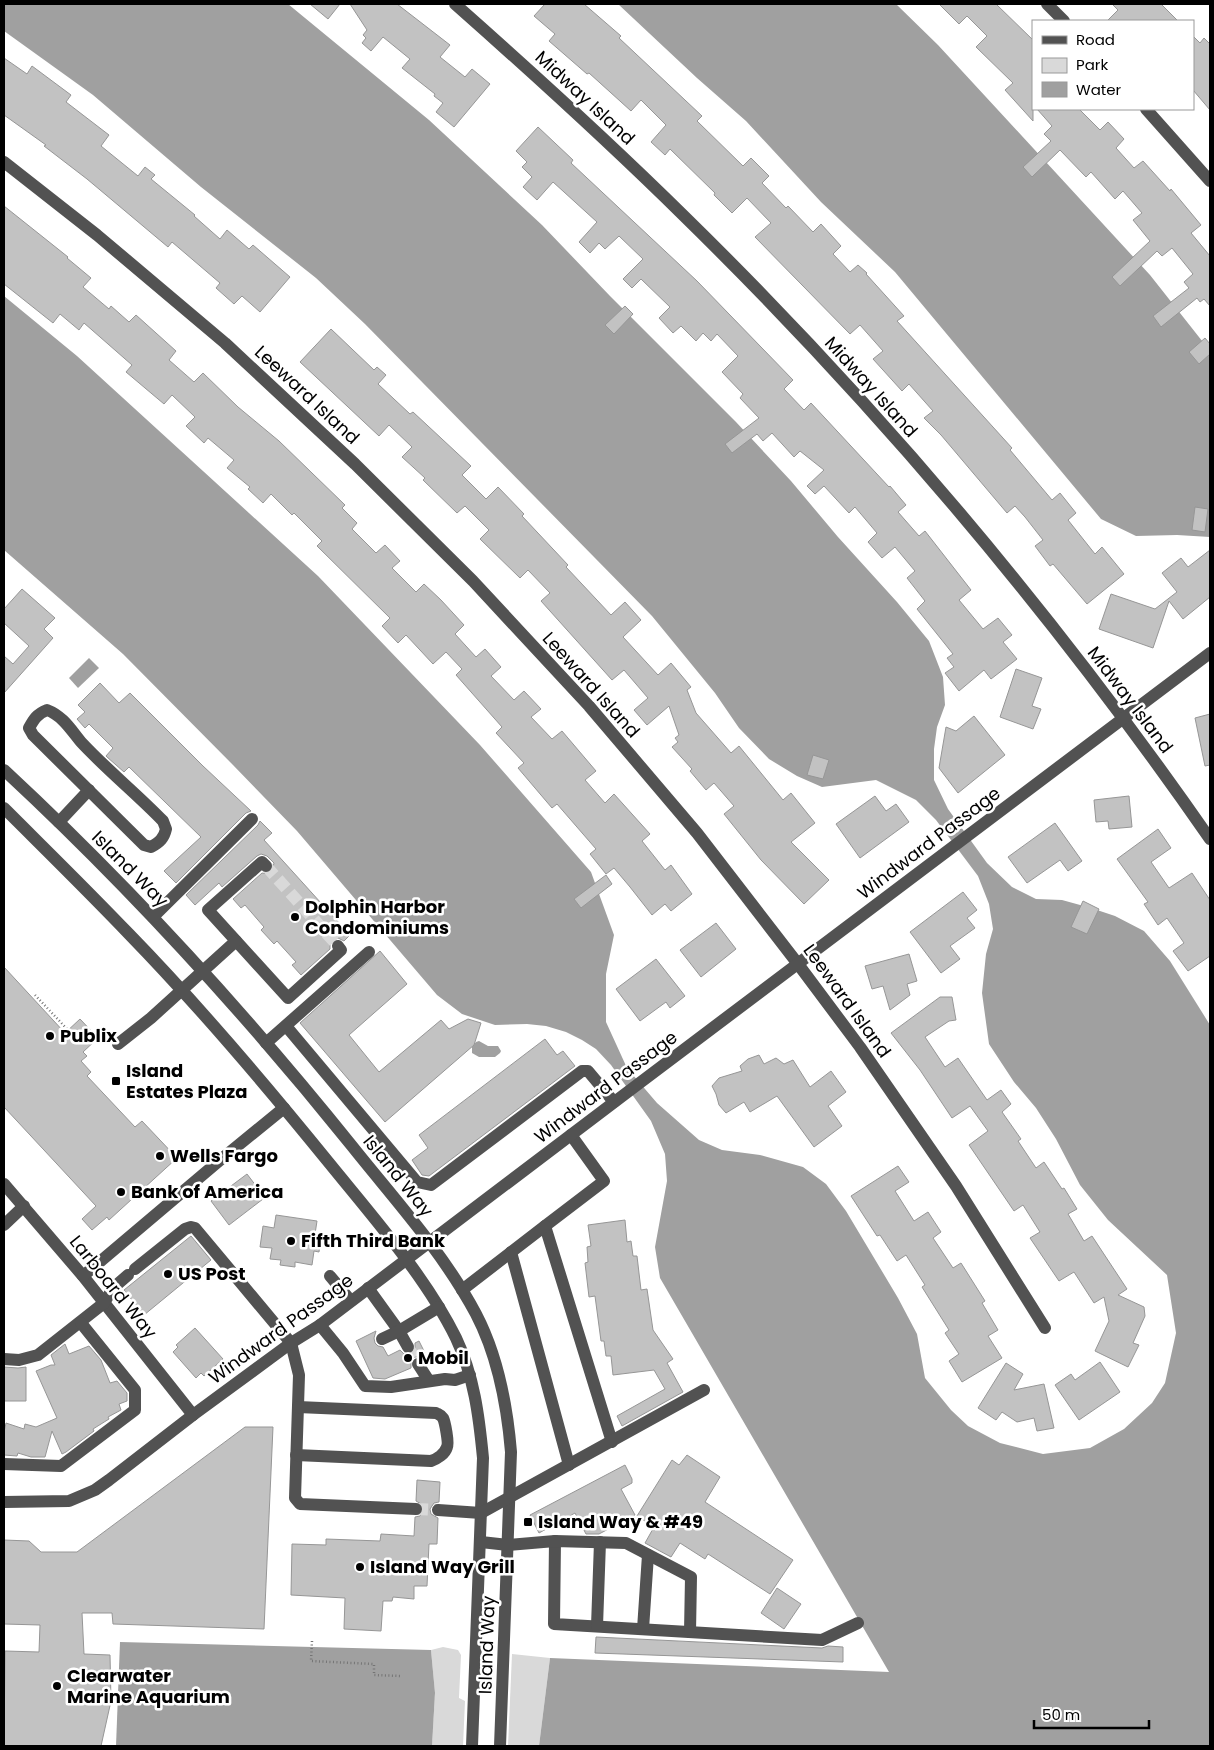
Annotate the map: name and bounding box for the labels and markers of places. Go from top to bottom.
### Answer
place label: Dolphin Harbor Condominiums [305,894,449,940]
marker: Dolphin Harbor Condominiums [289,911,301,923]
place label: Publix [60,1023,117,1048]
marker: Publix [44,1030,56,1042]
place label: Island Estates Plaza [126,1058,247,1104]
marker: Island Estates Plaza [110,1075,122,1087]
place label: Wells Fargo [170,1143,278,1168]
marker: Wells Fargo [154,1150,166,1162]
place label: Bank of America [131,1179,283,1204]
marker: Bank of America [115,1186,127,1198]
place label: Fifth Third Bank [301,1228,446,1253]
marker: Fifth Third Bank [285,1235,297,1247]
place label: US Post [178,1261,246,1286]
marker: US Post [162,1268,174,1280]
place label: Mobil [418,1345,469,1370]
marker: Mobil [402,1352,414,1364]
place label: Island Way & #49 [538,1509,703,1534]
marker: Island Way & #49 [522,1516,534,1528]
place label: Island Way Grill [370,1554,515,1579]
marker: Island Way Grill [354,1561,366,1573]
place label: Clearwater Marine Aquarium [67,1663,230,1709]
marker: Clearwater Marine Aquarium [51,1680,63,1692]

